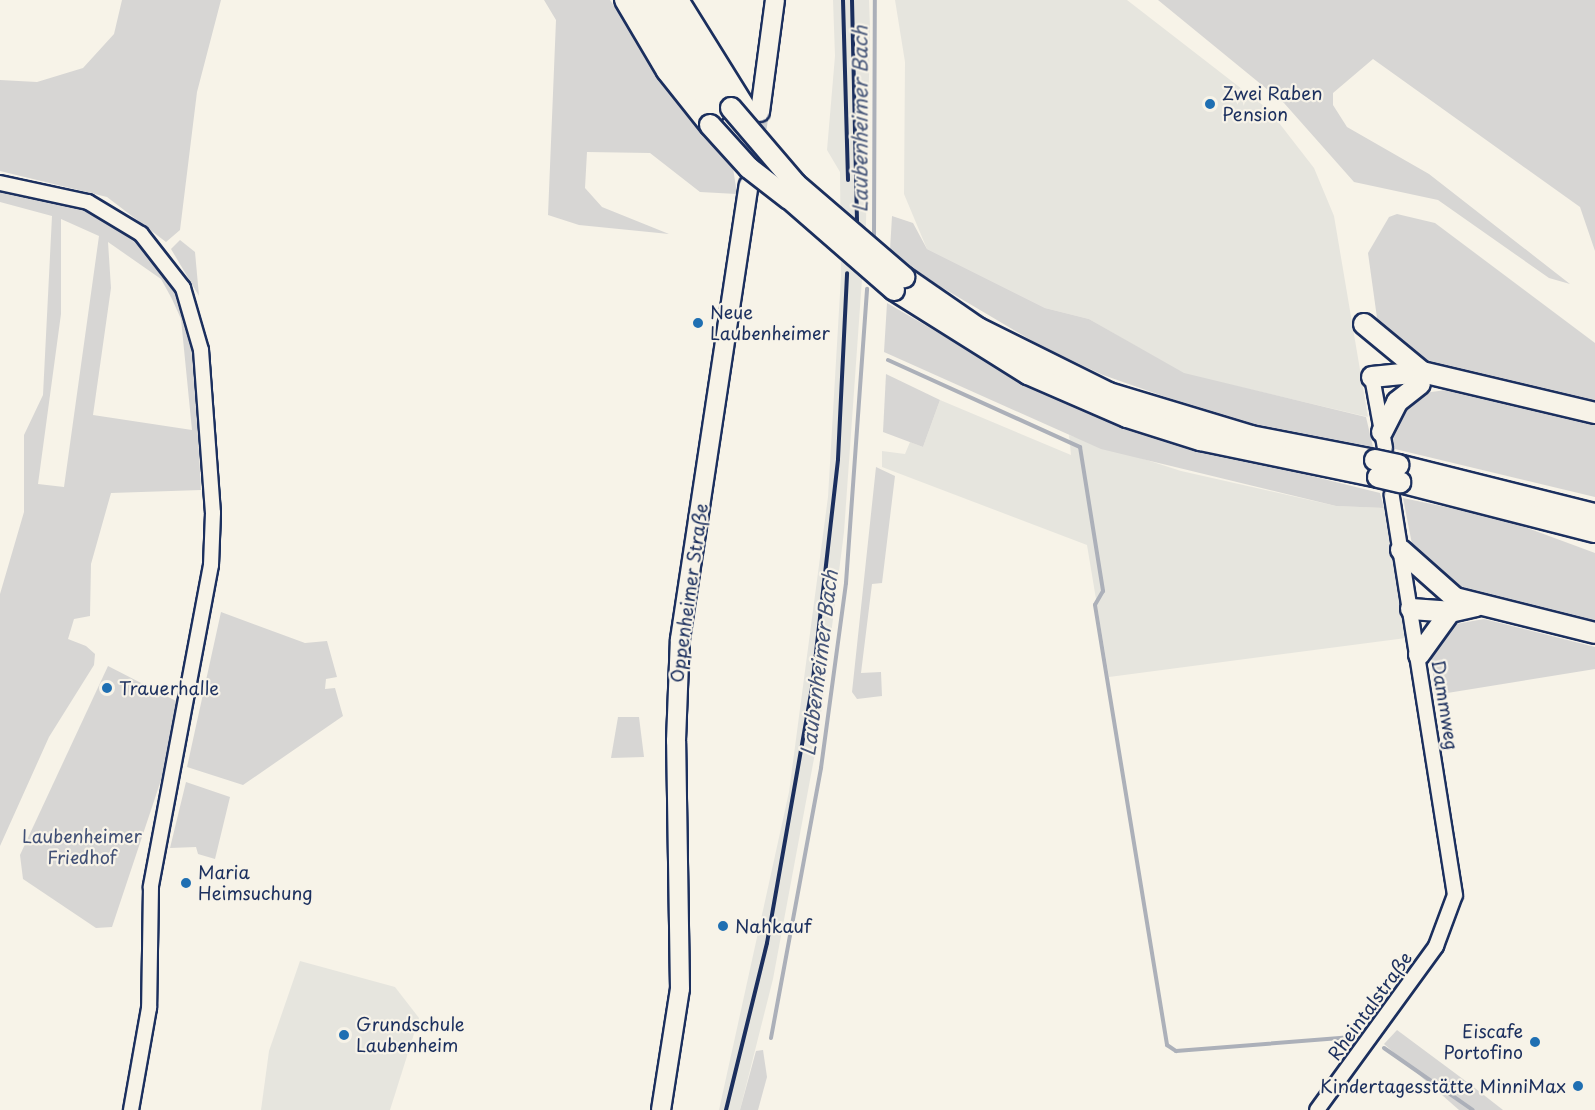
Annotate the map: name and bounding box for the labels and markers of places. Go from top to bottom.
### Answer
place label: Zwei Raben Pension [1222,83,1322,125]
marker: Zwei Raben Pension [1203,97,1217,111]
place label: Neue Laubenheimer [710,302,830,344]
marker: Neue Laubenheimer [691,316,705,330]
place label: Trauerhalle [119,677,219,699]
marker: Trauerhalle [100,681,114,695]
place label: Maria Heimsuchung [198,862,313,904]
marker: Maria Heimsuchung [179,876,193,890]
place label: Nahkauf [735,915,811,937]
marker: Nahkauf [716,919,730,933]
place label: Grundschule Laubenheim [356,1014,465,1056]
place label: Eiscafe Portofino [1443,1021,1523,1064]
marker: Grundschule Laubenheim [337,1028,351,1042]
marker: Eiscafe Portofino [1528,1035,1542,1049]
place label: Kindertagesstätte MinniMax [1319,1075,1566,1097]
marker: Kindertagesstätte MinniMax [1571,1079,1585,1093]

